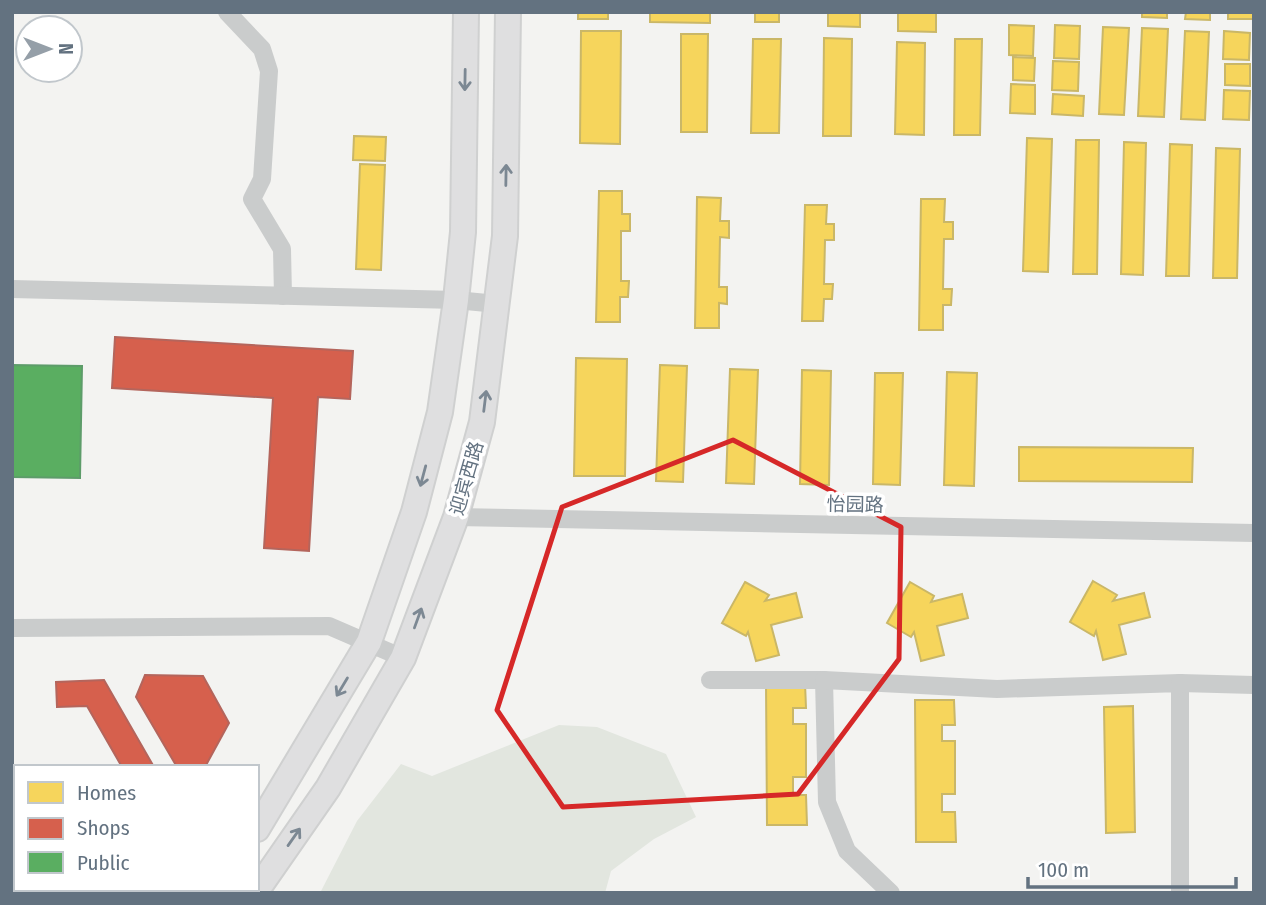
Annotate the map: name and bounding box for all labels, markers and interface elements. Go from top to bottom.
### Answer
north arrow [14,14,84,84]
text: N [54,43,77,55]
one-way arrow [458,69,472,92]
one-way arrow [499,164,513,187]
one-way arrow [478,390,491,413]
street label: 迎宾西路 [445,438,488,518]
one-way arrow [416,464,429,487]
street label: 怡园路 [826,493,884,516]
one-way arrow [413,608,425,630]
one-way arrow [335,677,349,697]
legend [14,765,259,891]
text: Homes [77,780,136,806]
text: Shops [77,815,130,841]
one-way arrow [287,828,301,847]
scale bar [1028,846,1236,890]
text: Public [77,850,129,876]
text: 100 m [1038,857,1089,883]

